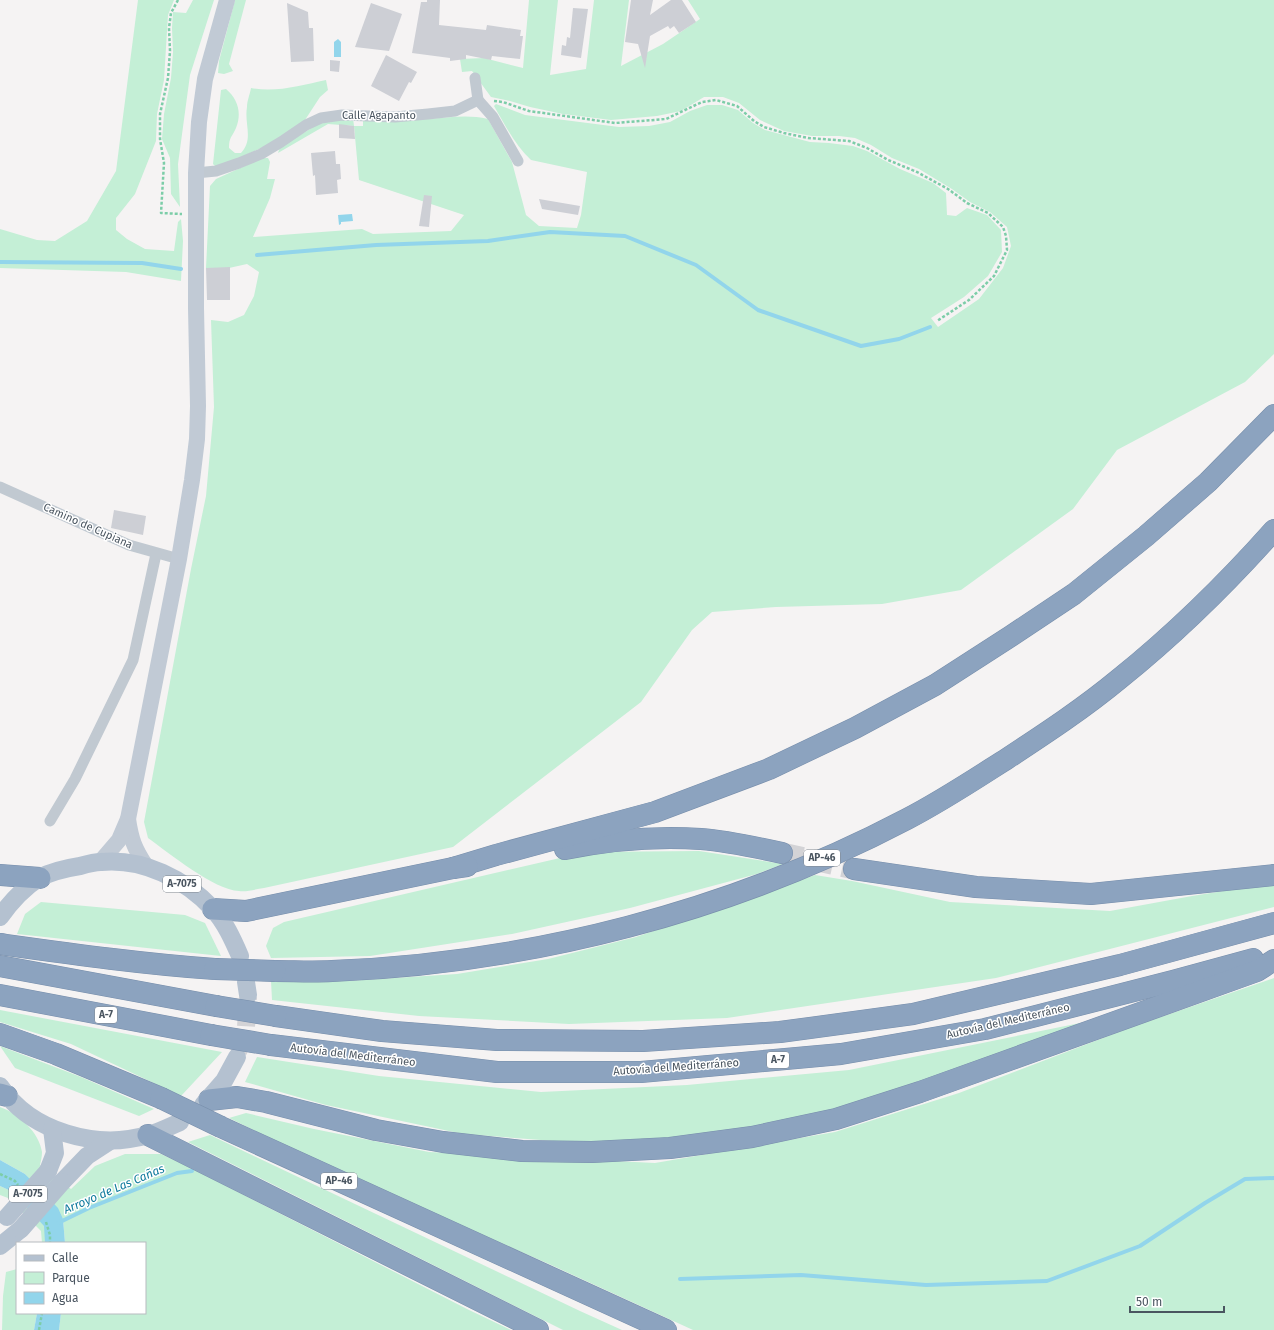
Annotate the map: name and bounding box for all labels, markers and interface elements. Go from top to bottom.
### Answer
street label: Calle Agapanto [342,109,416,122]
street label: Camino de Cupiana [41,500,135,552]
road number: AP-46 [804,850,840,866]
road number: A-7075 [163,876,201,892]
street label: Autovía del Mediterráneo [945,1000,1071,1042]
road number: A-7 [95,1007,117,1023]
street label: Autovía del Mediterráneo [290,1041,416,1069]
road number: A-7 [767,1052,789,1068]
street label: Autovía del Mediterráneo [613,1056,739,1078]
water label: Arroyo de Las Cañas [60,1161,167,1217]
road number: AP-46 [321,1173,357,1189]
road number: A-7075 [9,1186,47,1202]
legend [16,1242,146,1314]
text: Calle [52,1251,79,1265]
text: Parque [52,1271,90,1285]
scale bar [1130,1288,1224,1314]
text: Agua [52,1291,79,1305]
text: 50 m [1136,1295,1162,1309]

